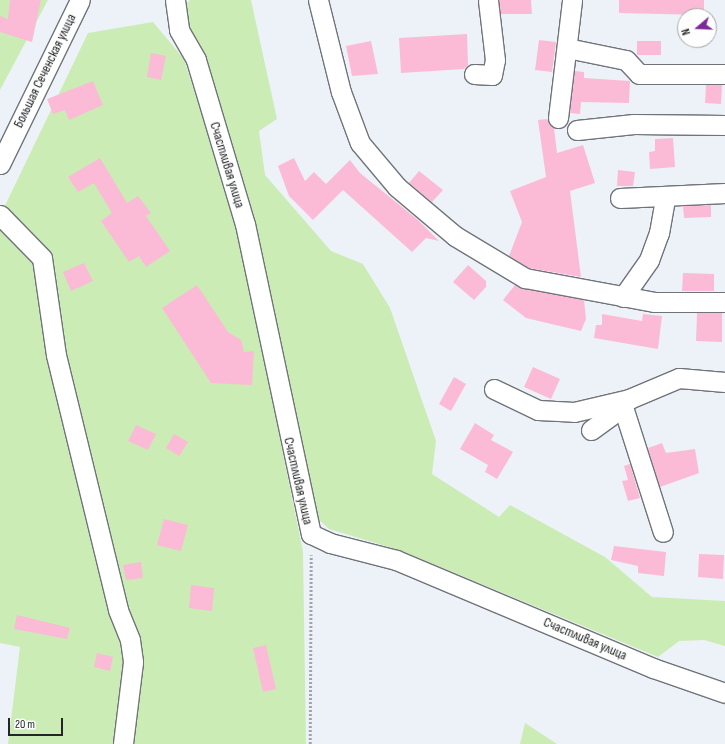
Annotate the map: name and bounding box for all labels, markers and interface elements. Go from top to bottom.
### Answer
north arrow [677,8,717,48]
street label: Большая Сеченская улица [10,11,80,131]
text: N [679,27,693,37]
street label: Счастливая улица [206,120,248,210]
street label: Счастливая улица [280,436,316,526]
street label: Счастливая улица [541,614,629,664]
scale bar [10,710,65,736]
text: 20 m [15,717,35,732]

